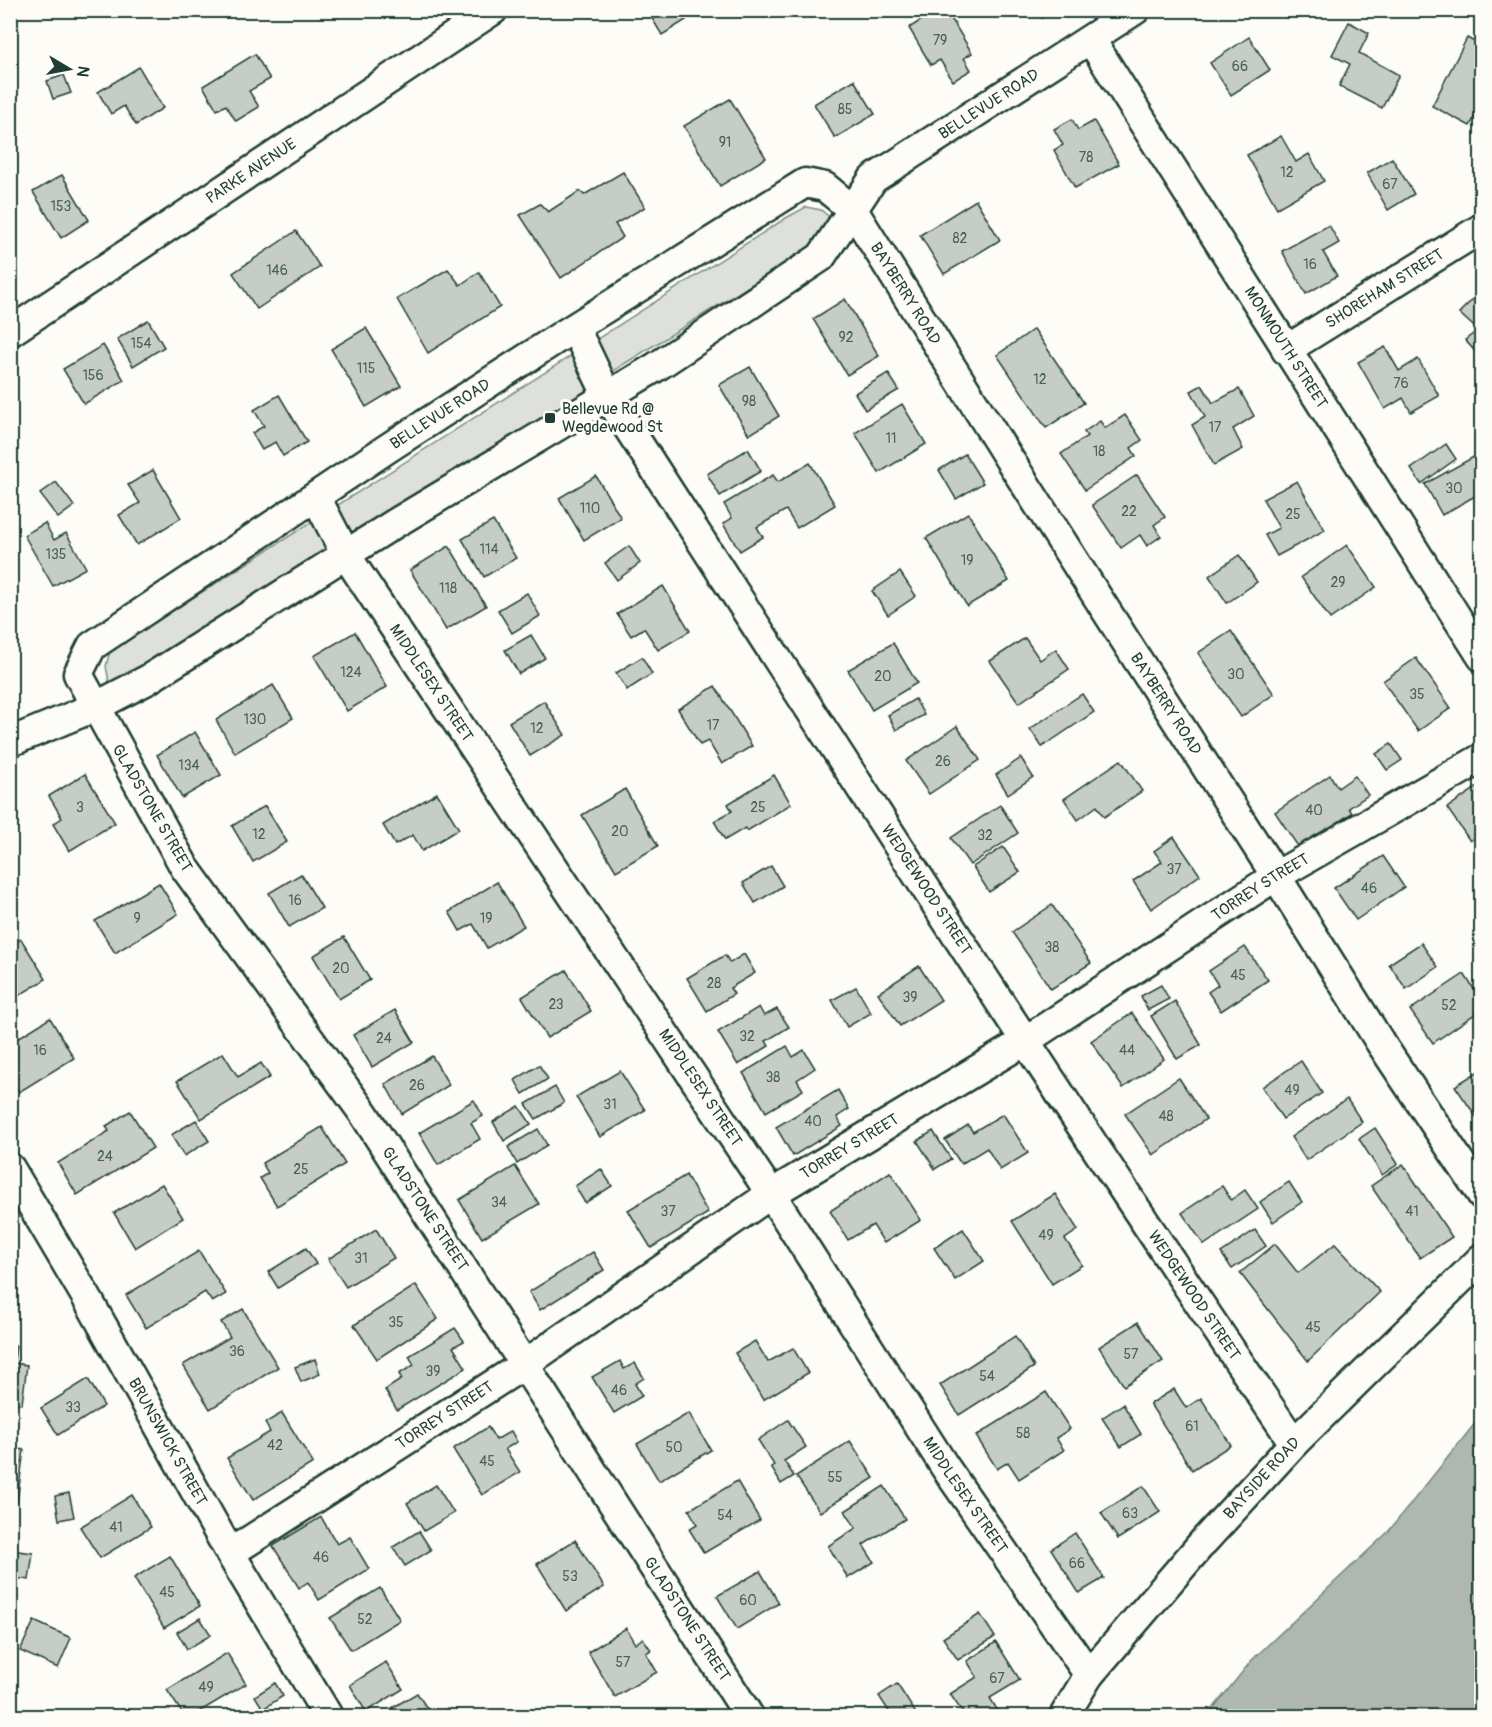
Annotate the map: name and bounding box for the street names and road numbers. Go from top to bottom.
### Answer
street label: BELLEVUE ROAD [935,65,1043,144]
street label: PARKE AVENUE [202,134,300,208]
street label: BAYBERRY ROAD [866,238,945,348]
street label: SHOREHAM STREET [1322,244,1448,333]
street label: MONMOUTH STREET [1240,283,1332,412]
street label: BELLEVUE ROAD [386,374,494,454]
street label: MIDDLESEX STREET [385,621,477,746]
street label: BAYBERRY ROAD [1126,649,1206,759]
street label: GLADSTONE STREET [107,741,197,875]
street label: WEDGEWOOD STREET [877,821,976,959]
street label: TORREY STREET [1208,849,1313,926]
street label: MIDDLESEX STREET [654,1025,747,1150]
street label: TORREY STREET [796,1109,903,1184]
street label: GLADSTONE STREET [377,1143,473,1275]
street label: WEDGEWOOD STREET [1143,1227,1245,1364]
street label: BRUNSWICK STREET [124,1374,211,1509]
street label: TORREY STREET [392,1377,497,1454]
street label: MIDDLESEX STREET [918,1433,1012,1557]
street label: BAYSIDE ROAD [1219,1433,1304,1523]
street label: GLADSTONE STREET [639,1553,735,1685]

